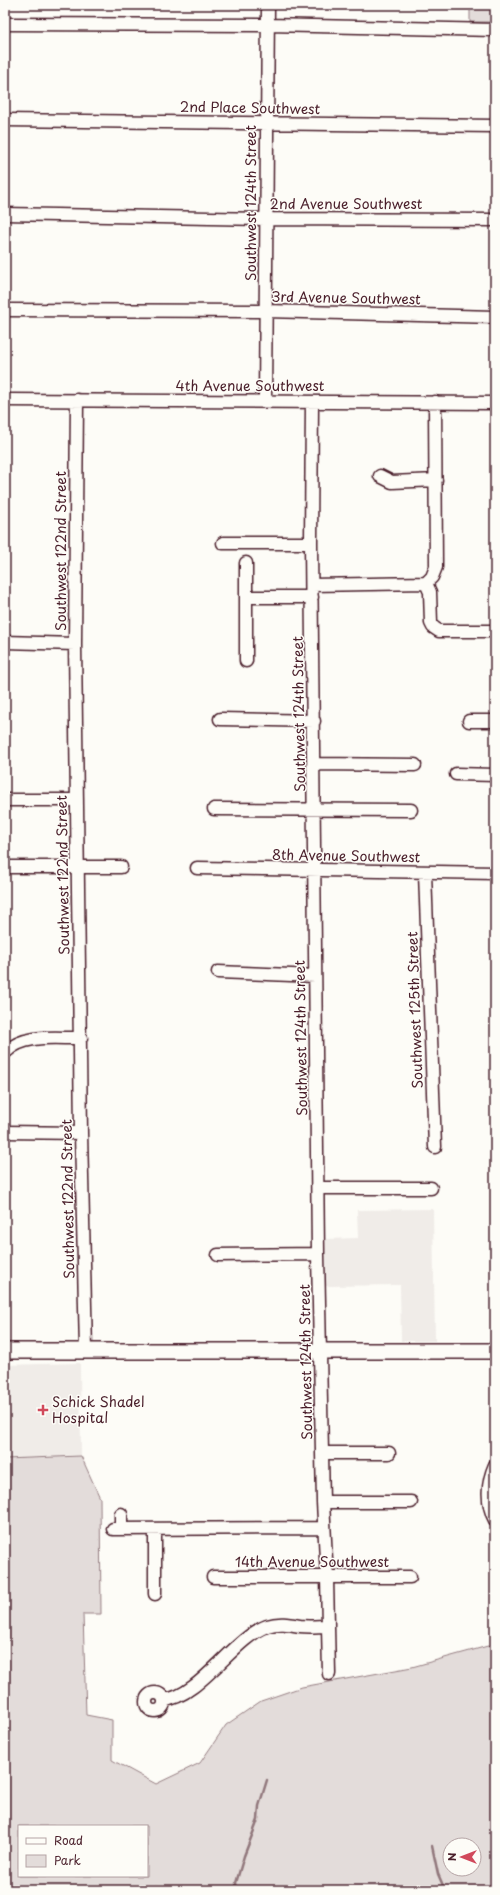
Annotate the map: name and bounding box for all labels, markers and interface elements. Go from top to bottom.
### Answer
street label: 2nd Place Southwest [180,96,321,119]
street label: Southwest 124th Street [240,125,261,281]
street label: 2nd Avenue Southwest [270,193,423,214]
street label: 3rd Avenue Southwest [271,286,421,309]
street label: 4th Avenue Southwest [176,375,325,396]
street label: Southwest 122nd Street [50,471,71,631]
street label: Southwest 124th Street [287,636,310,792]
street label: Southwest 122nd Street [51,795,74,955]
street label: 8th Avenue Southwest [272,844,421,867]
street label: Southwest 125th Street [401,931,428,1089]
street label: Southwest 124th Street [289,960,312,1116]
street label: Southwest 122nd Street [56,1119,79,1279]
street label: Southwest 124th Street [294,1284,317,1440]
place label: Schick Shadel Hospital [52,1391,145,1428]
marker: Schick Shadel Hospital [37,1404,49,1416]
street label: 14th Avenue Southwest [235,1551,390,1572]
legend [18,1825,148,1877]
text: Road [54,1831,83,1849]
north arrow [442,1837,482,1877]
text: Park [54,1851,81,1869]
text: N [443,1852,460,1861]

